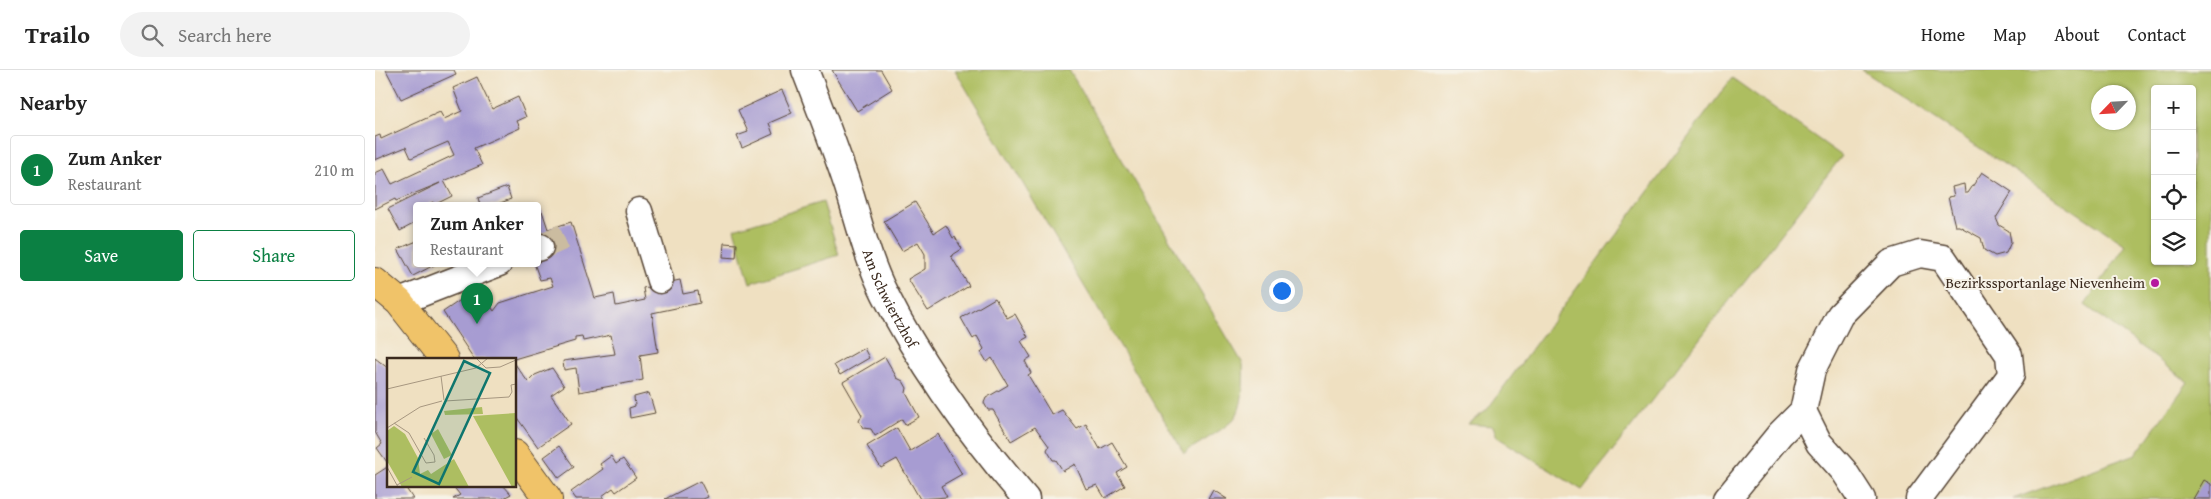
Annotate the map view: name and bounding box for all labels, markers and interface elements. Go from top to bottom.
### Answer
search box [120,12,470,57]
text: Trailo [25,17,90,52]
icon: search [138,21,166,49]
text: Search here [178,21,272,49]
text: Home [1921,21,1965,48]
text: Map [1993,21,2026,48]
text: About [2054,21,2100,48]
text: Contact [2128,21,2186,48]
north arrow [2091,85,2136,130]
map controls [2151,85,2196,265]
button: + [2151,85,2196,130]
text: Nearby [20,87,87,118]
button: − [2151,130,2196,175]
text: Zum Anker [68,144,162,172]
text: 1 [33,158,41,182]
text: 210 m [314,158,354,182]
text: Restaurant [68,172,142,196]
button: locate [2151,175,2196,220]
popup [413,202,541,267]
text: Zum Anker [430,209,524,237]
button: layers [2151,220,2196,265]
button: Save [20,230,183,281]
button: Share [193,230,355,281]
text: Restaurant [430,237,504,261]
street label: Am Schwiertzhof [857,246,924,353]
place label: Bezirkssportanlage Nievenheim [1946,272,2146,293]
marker: Bezirkssportanlage Nievenheim [2149,277,2161,289]
your location [1269,278,1295,304]
pin: 1 [461,283,493,324]
inset map [387,358,516,486]

